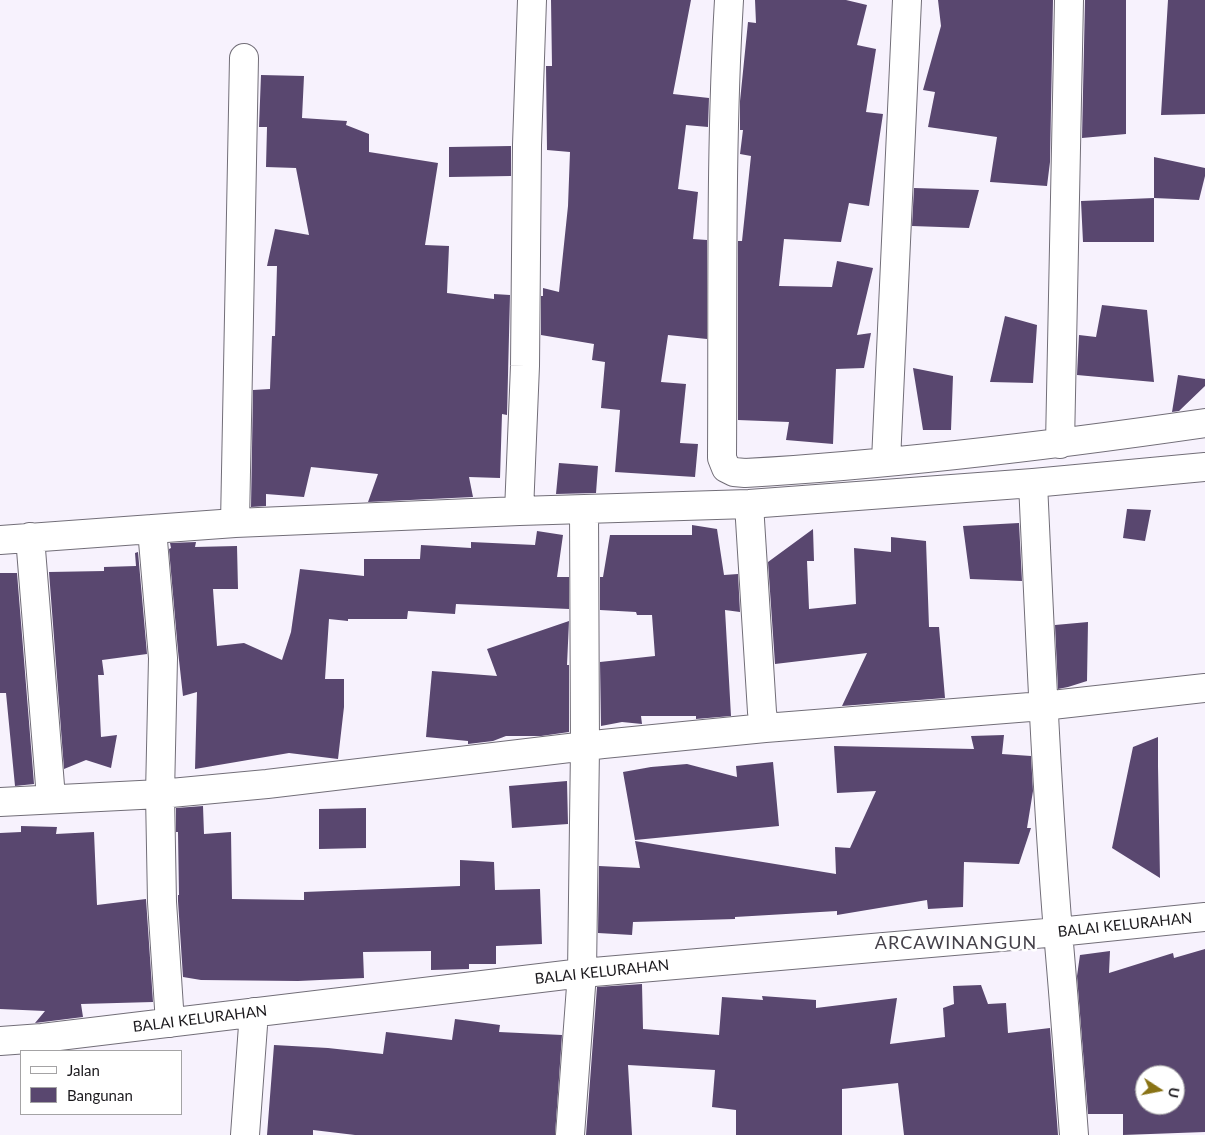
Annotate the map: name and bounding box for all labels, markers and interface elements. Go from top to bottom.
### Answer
street label: BALAI KELURAHAN [1057,909,1193,941]
district label: ARCAWINANGUN [873,932,1039,954]
street label: BALAI KELURAHAN [534,956,670,988]
street label: BALAI KELURAHAN [132,1002,268,1036]
legend [20,1050,182,1115]
text: Jalan [67,1061,100,1079]
north arrow [1135,1065,1185,1115]
text: Bangunan [67,1086,133,1104]
text: U [1165,1086,1184,1099]

